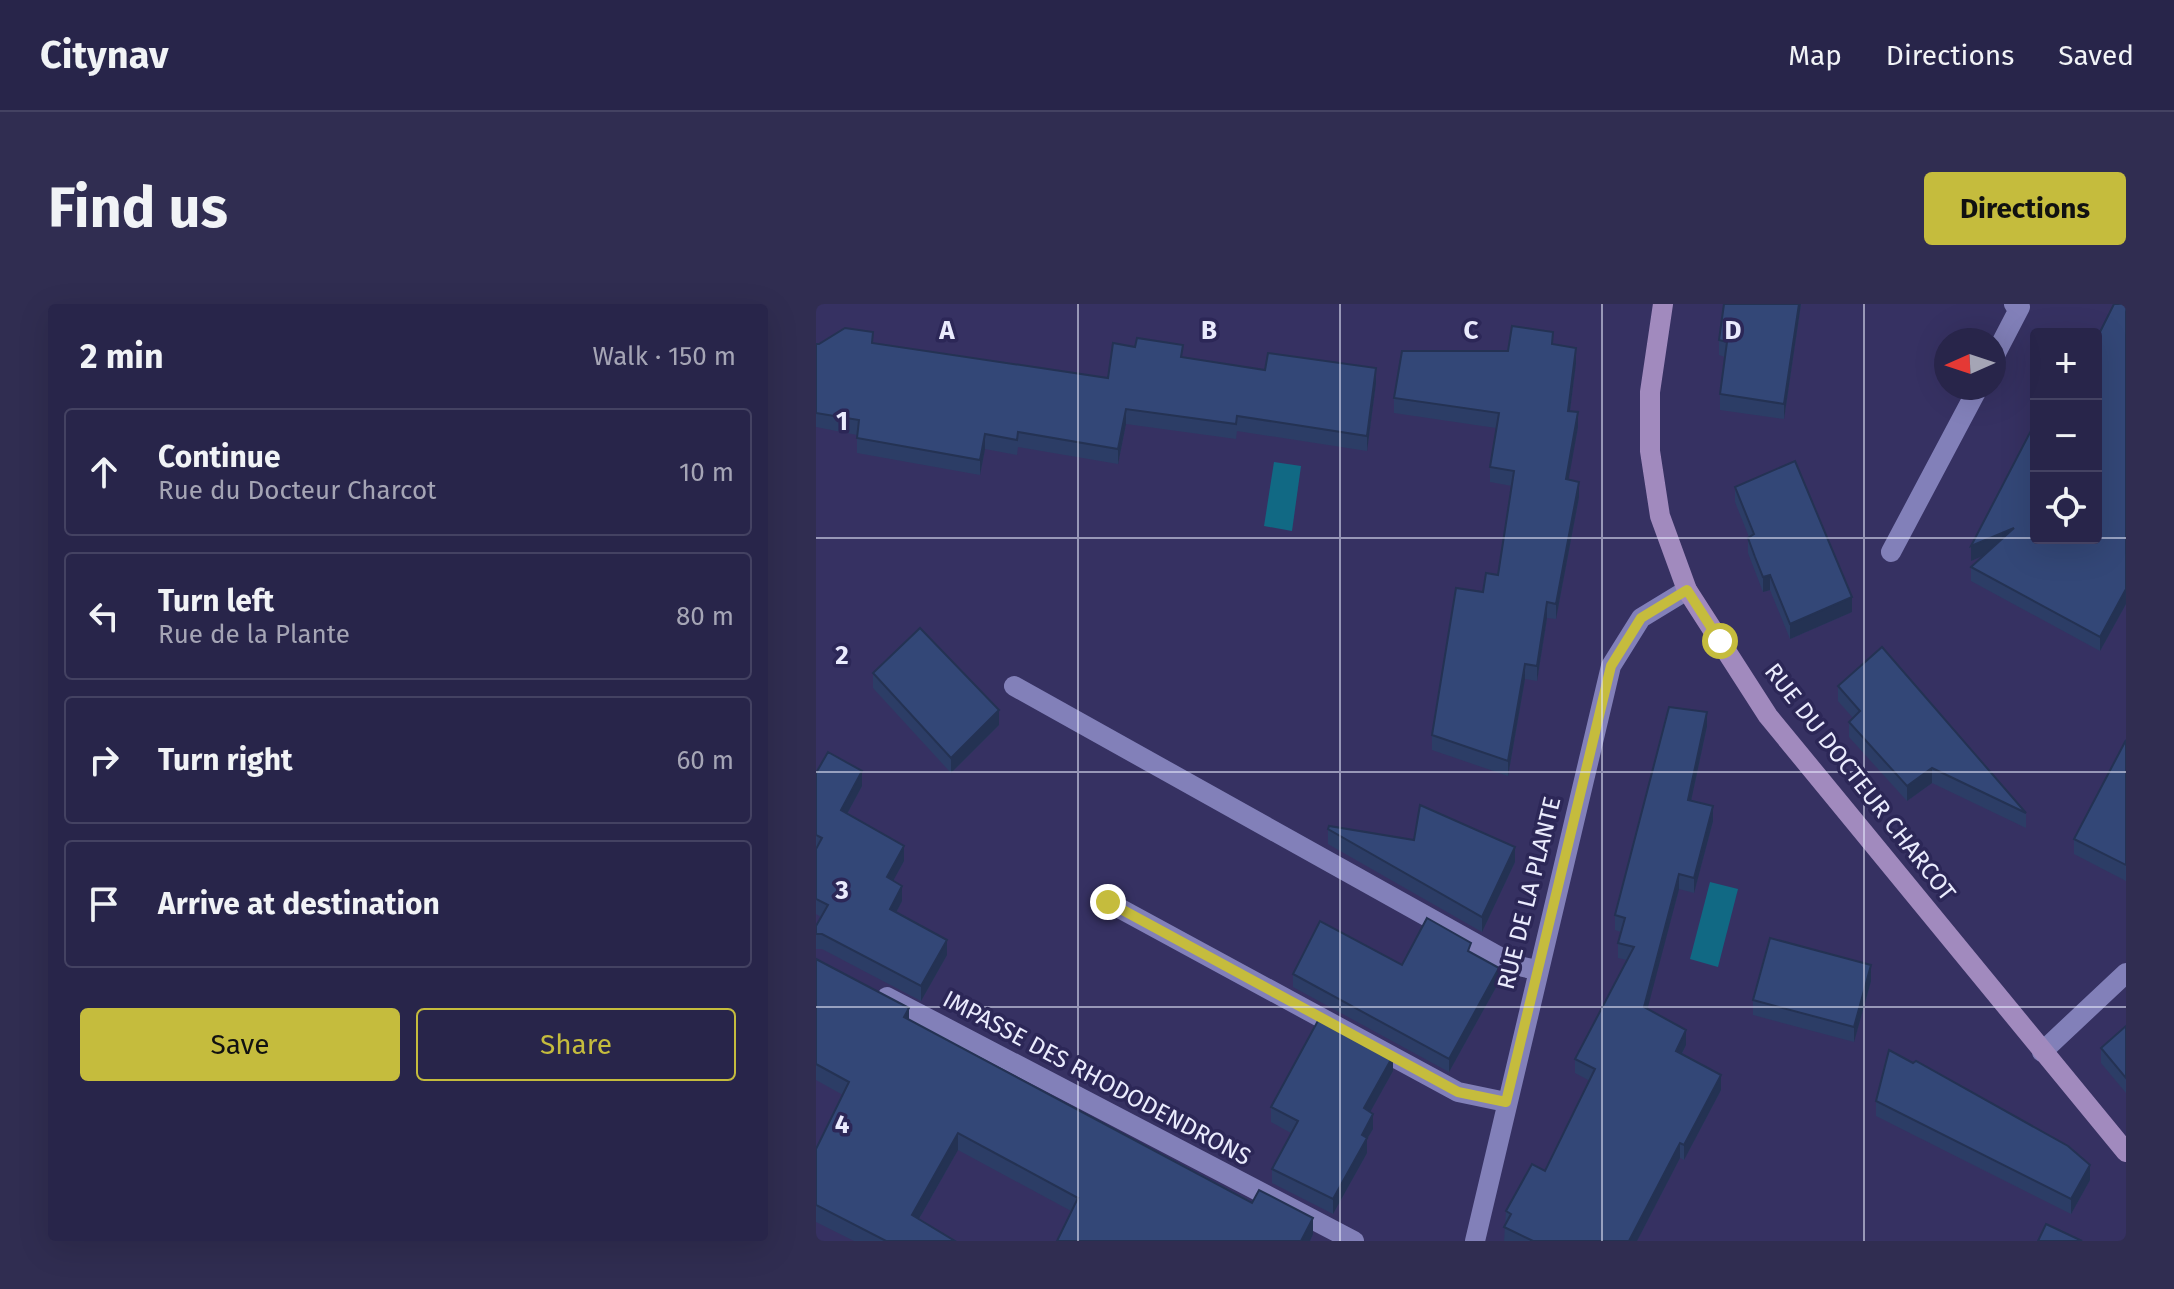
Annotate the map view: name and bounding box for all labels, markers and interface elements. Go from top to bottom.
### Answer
text: Citynav [40,32,168,78]
text: Map [1788,39,1842,72]
text: Directions [1886,39,2014,72]
text: Saved [2058,39,2134,72]
button: Directions [1924,172,2126,245]
text: Find us [48,175,228,242]
text: A [938,315,955,346]
text: B [1201,315,1217,346]
text: C [1464,315,1479,346]
text: D [1725,315,1742,346]
north arrow [1934,328,2006,400]
map controls [2030,328,2102,544]
button: + [2030,328,2102,400]
text: 2 min [80,336,164,377]
text: Walk · 150 m [593,341,736,372]
button: − [2030,400,2102,472]
text: 1 [836,406,848,437]
text: Continue [158,439,281,475]
icon: ahead [82,450,126,494]
text: 10 m [679,457,734,488]
button: locate [2030,472,2102,544]
text: Rue du Docteur Charcot [158,475,437,506]
text: Turn left [158,583,274,619]
icon: left [82,594,126,638]
text: 80 m [676,601,734,632]
text: Rue de la Plante [158,619,350,650]
route start [1702,623,1738,659]
text: 2 [835,640,849,671]
street label: RUE DU DOCTEUR CHARCOT [1759,658,1962,907]
icon: right [82,738,126,782]
text: Turn right [158,742,293,778]
text: 60 m [676,745,734,776]
street label: RUE DE LA PLANTE [1492,794,1566,992]
text: 3 [834,875,849,906]
icon: arrive [82,882,126,926]
route end [1090,884,1126,920]
text: Arrive at destination [158,886,440,922]
street label: IMPASSE DES RHODODENDRONS [938,985,1256,1171]
button: Save [80,1008,400,1081]
button: Share [416,1008,736,1081]
text: 4 [835,1109,850,1140]

